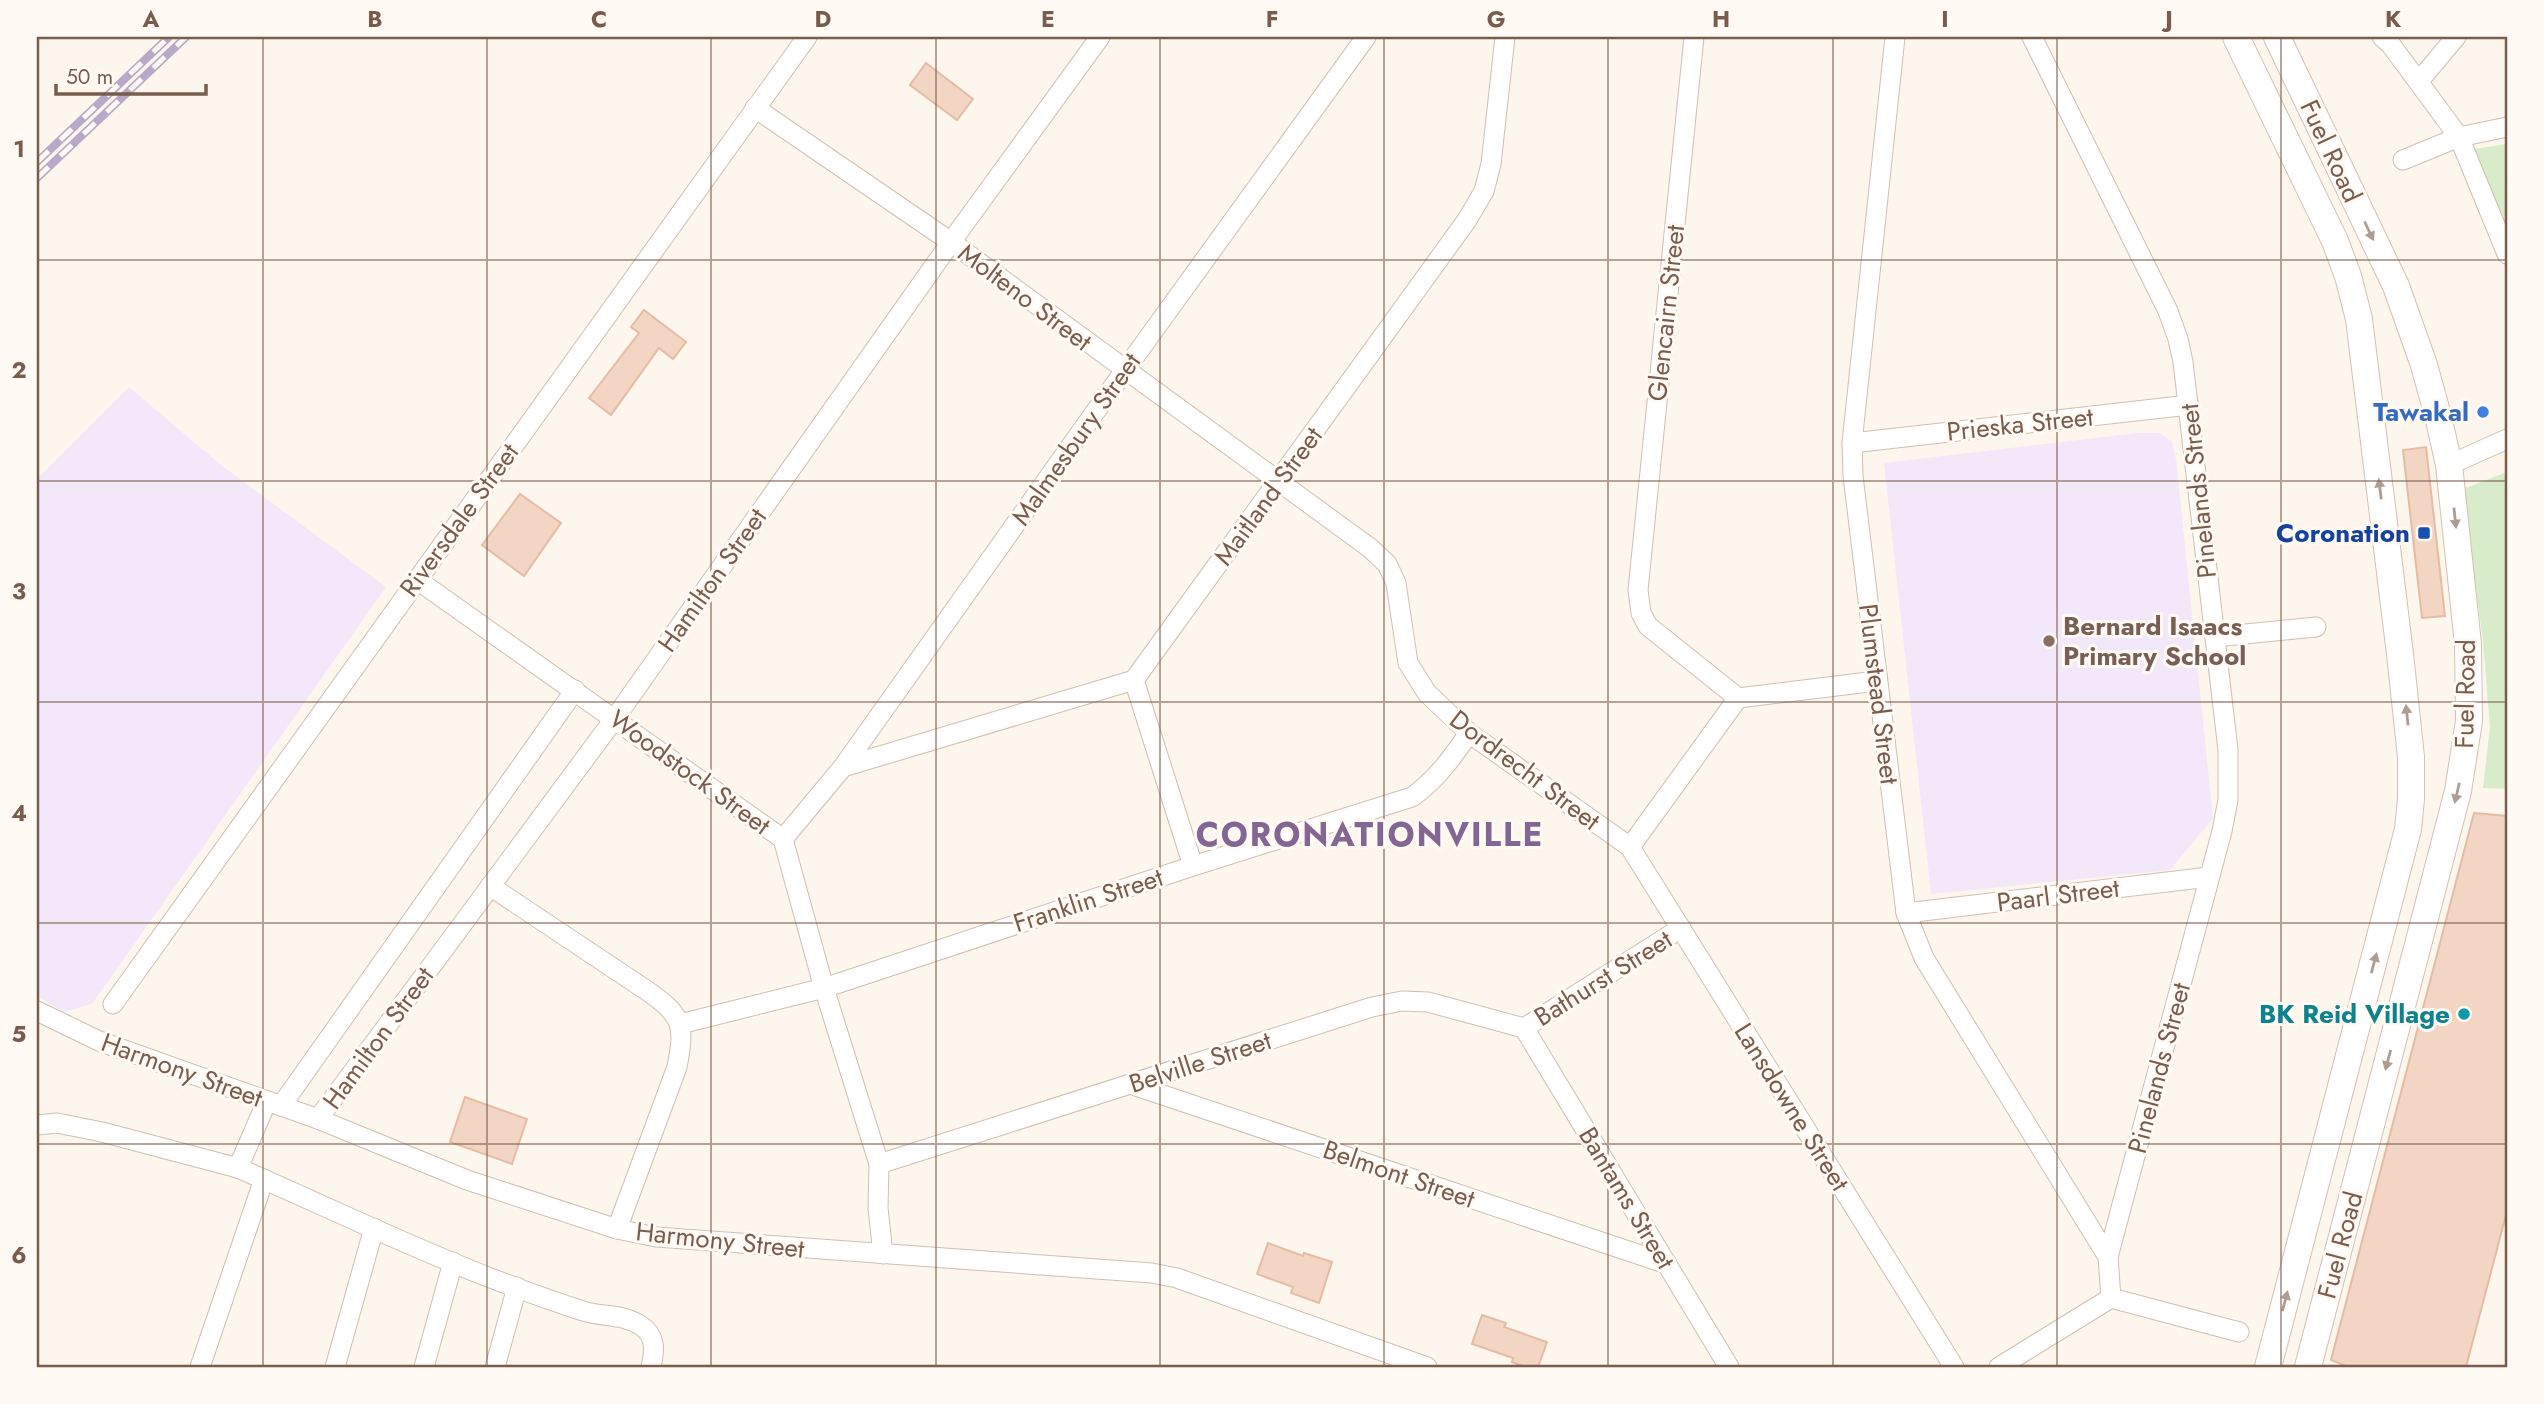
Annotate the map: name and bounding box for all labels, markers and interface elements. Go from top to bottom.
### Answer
text: A [142,2,160,36]
text: B [367,2,383,36]
text: C [591,2,607,36]
text: D [815,2,832,36]
text: E [1041,2,1055,36]
text: F [1266,2,1278,36]
text: G [1487,2,1505,36]
text: H [1712,2,1730,36]
text: I [1941,2,1949,36]
text: J [2161,2,2173,36]
text: K [2385,2,2402,36]
scale bar [56,52,206,96]
text: 50 m [66,62,113,92]
street label: Fuel Road [2291,93,2371,209]
text: 1 [13,132,25,166]
one-way arrow [2364,221,2375,241]
street label: Glencairn Street [1638,222,1694,403]
street label: Molteno Street [950,234,1100,360]
street label: Malmesbury Street [1002,344,1150,533]
text: 2 [11,353,27,387]
place label: Tawakal [2373,393,2469,431]
street label: Prieska Street [1945,397,2096,451]
street label: Pinelands Street [2170,401,2226,580]
marker: Tawakal [2475,404,2491,420]
street label: Maitland Street [1205,418,1332,573]
street label: Riversdale Street [390,435,528,605]
one-way arrow [2374,478,2385,500]
street label: Hamilton Street [648,500,776,660]
one-way arrow [2449,507,2460,529]
place label: Coronation [2276,514,2410,552]
marker: Coronation [2416,525,2432,541]
text: 3 [12,574,26,608]
street label: Plumstead Street [1849,602,1909,787]
place label: Bernard Isaacs Primary School [2063,607,2246,675]
marker: Bernard Isaacs Primary School [2041,633,2057,649]
street label: Fuel Road [2445,639,2485,749]
street label: Woodstock Street [601,700,779,844]
street label: Dordrecht Street [1442,701,1609,840]
one-way arrow [2401,704,2412,726]
one-way arrow [2452,782,2463,804]
text: 4 [11,796,27,830]
district label: CORONATIONVILLE [1196,811,1544,858]
street label: Franklin Street [1008,858,1168,942]
street label: Paarl Street [1995,869,2122,921]
street label: Bathurst Street [1527,920,1680,1035]
one-way arrow [2369,952,2380,974]
street label: Hamilton Street [313,958,443,1117]
street label: Pinelands Street [2118,978,2200,1158]
place label: BK Reid Village [2259,995,2450,1033]
marker: BK Reid Village [2456,1006,2472,1022]
street label: Lansdowne Street [1725,1016,1859,1199]
text: 5 [12,1017,26,1051]
street label: Belville Street [1124,1021,1277,1103]
street label: Harmony Street [96,1023,269,1117]
one-way arrow [2382,1049,2393,1071]
street label: Bantams Street [1570,1120,1685,1277]
street label: Belmont Street [1318,1130,1481,1218]
street label: Fuel Road [2307,1187,2373,1303]
street label: Harmony Street [634,1212,807,1268]
text: 6 [11,1238,27,1272]
one-way arrow [2280,1290,2291,1312]

